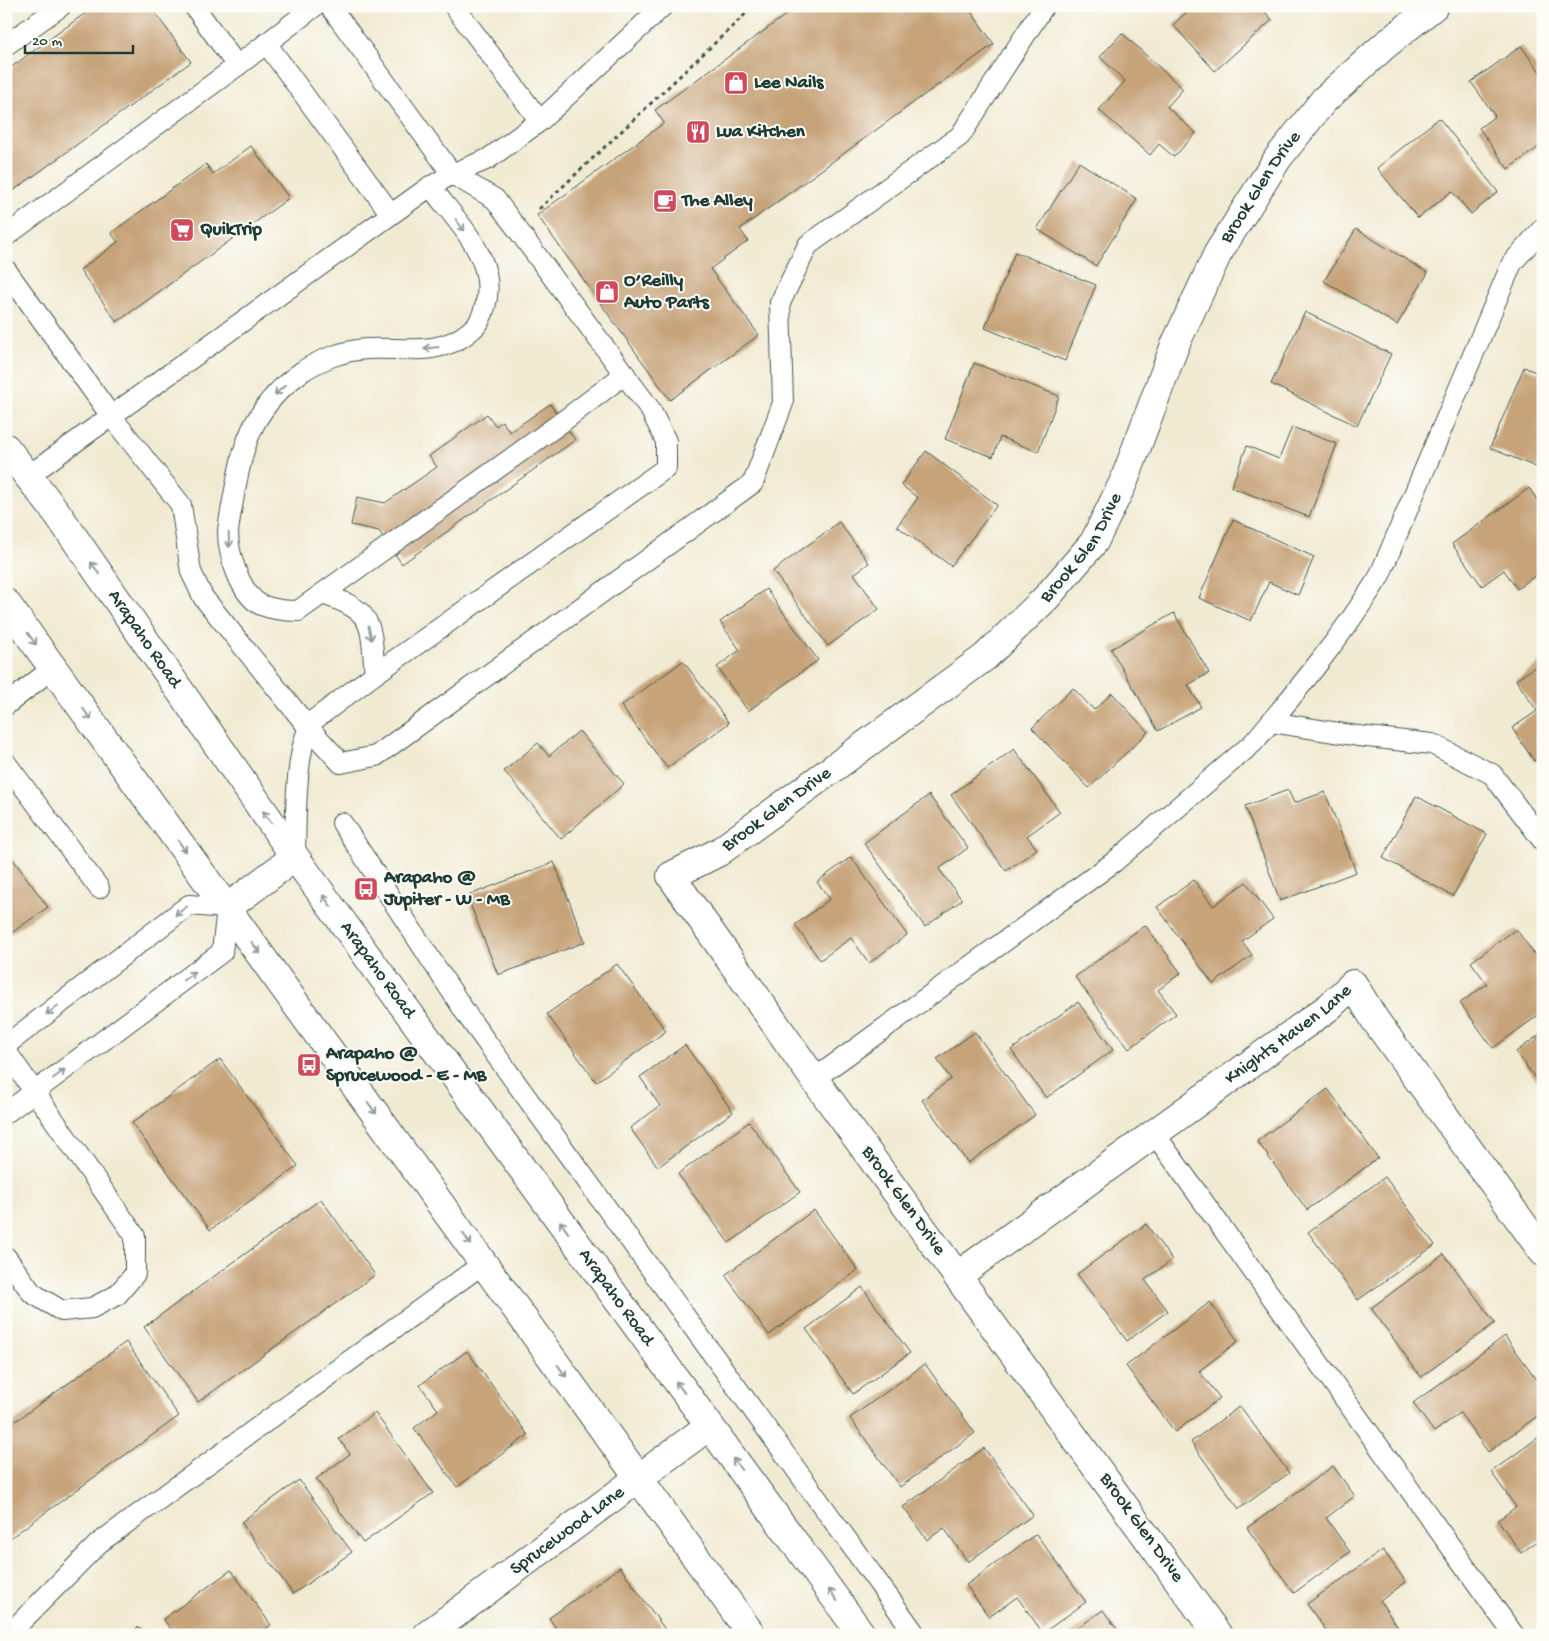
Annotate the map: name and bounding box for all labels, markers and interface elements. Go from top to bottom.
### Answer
scale bar [25,22,132,54]
text: 20 m [32,33,62,51]
shop icon: Lee Nails [723,70,749,96]
place label: Lee Nails [754,72,824,95]
restaurant icon: Lua Kitchen [685,119,711,145]
place label: Lua Kitchen [716,121,806,144]
street label: Brook Glen Drive [1215,126,1307,249]
cafe icon: The Alley [652,188,678,214]
place label: The Alley [680,190,753,213]
supermarket icon: QuikTrip [169,217,195,243]
one-way arrow [455,218,465,232]
place label: QuikTrip [200,219,262,242]
place label: O’Reilly Auto Parts [623,270,710,315]
shop icon: O’Reilly Auto Parts [594,279,620,305]
one-way arrow [424,343,440,353]
one-way arrow [274,384,287,396]
street label: Brook Glen Drive [1035,489,1128,609]
one-way arrow [224,532,233,548]
one-way arrow [90,561,100,575]
street label: Arapaho Road [102,585,187,694]
one-way arrow [366,624,375,640]
one-way arrow [27,632,38,645]
one-way arrow [82,707,92,721]
street label: Brook Glen Drive [717,762,836,858]
one-way arrow [262,810,272,824]
one-way arrow [177,839,187,853]
place label: Arapaho @ Jupiter - W - MB [383,867,511,912]
bus stop icon: Arapaho @ Jupiter - W - MB [353,876,379,902]
one-way arrow [322,894,332,908]
one-way arrow [175,906,188,917]
street label: Arapaho Road [334,917,422,1025]
one-way arrow [251,941,261,955]
one-way arrow [182,971,196,981]
street label: Knights Haven Lane [1220,979,1357,1090]
one-way arrow [45,1005,59,1015]
place label: Arapaho @ Sprucewood - E - MB [325,1043,488,1088]
bus stop icon: Arapaho @ Sprucewood - E - MB [296,1052,322,1078]
one-way arrow [52,1068,65,1079]
one-way arrow [367,1101,377,1115]
street label: Brook Glen Drive [855,1141,951,1261]
one-way arrow [559,1220,569,1234]
one-way arrow [462,1232,472,1246]
street label: Arapaho Road [573,1244,660,1352]
one-way arrow [557,1364,568,1377]
one-way arrow [675,1380,685,1394]
one-way arrow [731,1458,742,1471]
street label: Brook Glen Drive [1093,1468,1189,1588]
street label: Sprucewood Lane [506,1481,629,1581]
one-way arrow [828,1588,838,1602]

